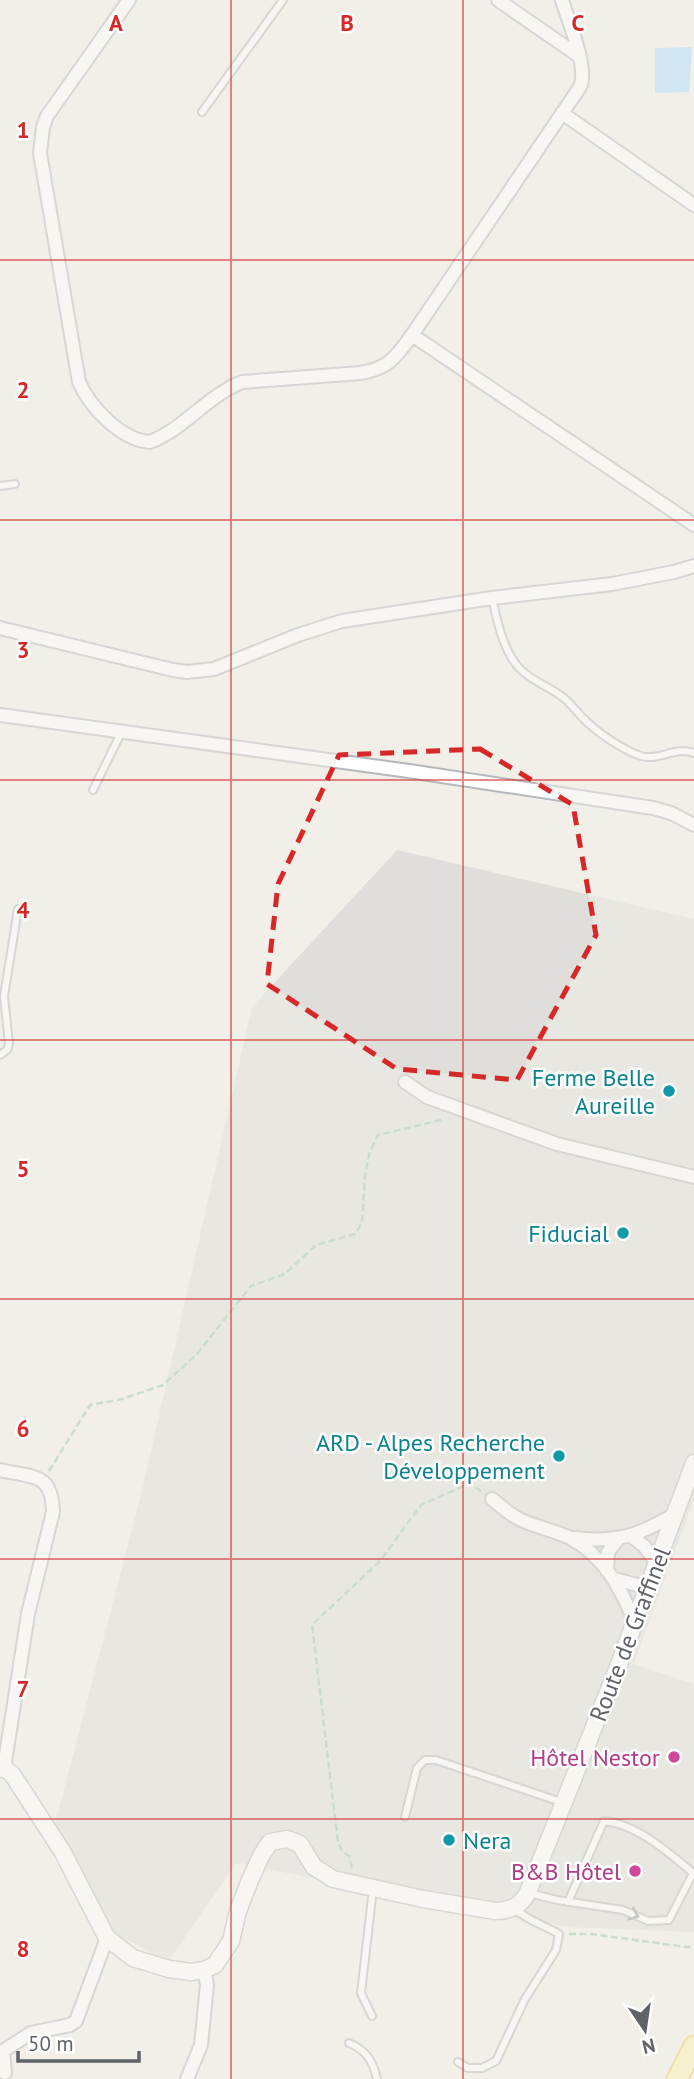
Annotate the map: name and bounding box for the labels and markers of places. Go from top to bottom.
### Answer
place label: Ferme Belle Aureille [532,1062,655,1121]
marker: Ferme Belle Aureille [661,1083,677,1099]
place label: Fiducial [528,1218,609,1249]
marker: Fiducial [615,1225,631,1241]
place label: ARD - Alpes Recherche Développement [316,1427,545,1486]
marker: ARD - Alpes Recherche Développement [551,1448,567,1464]
place label: Hôtel Nestor [530,1742,660,1773]
marker: Hôtel Nestor [666,1749,682,1765]
place label: Nera [463,1825,511,1856]
marker: Nera [441,1832,457,1848]
place label: B&B Hôtel [511,1856,621,1887]
marker: B&B Hôtel [627,1863,643,1879]

